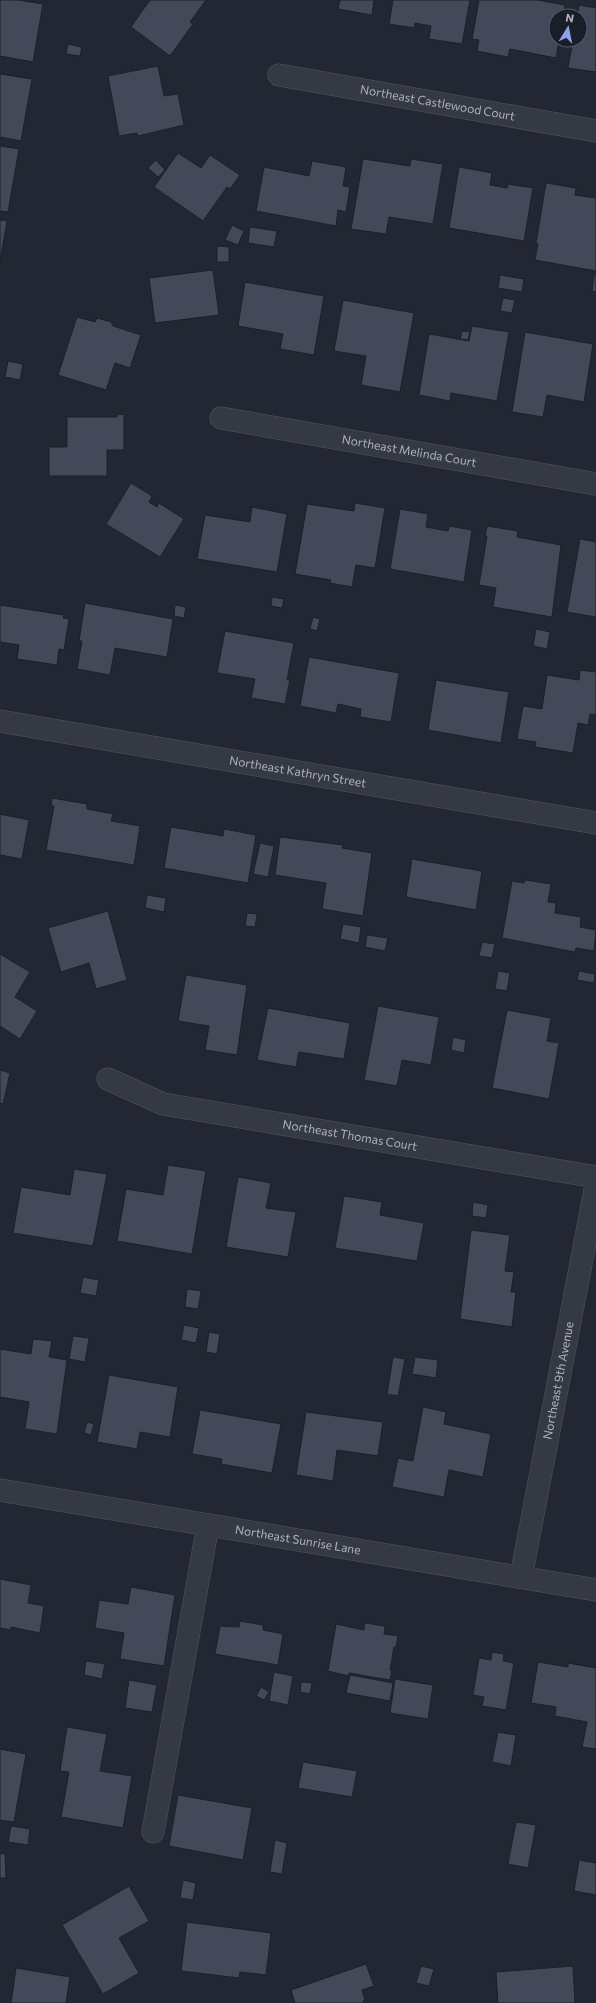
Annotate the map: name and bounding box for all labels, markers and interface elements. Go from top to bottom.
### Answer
north arrow [548,8,588,48]
text: N [565,11,575,25]
street label: Northeast Castlewood Court [359,81,516,123]
street label: Northeast Melinda Court [341,431,478,469]
street label: Northeast Kathryn Street [228,752,367,790]
street label: Northeast Thomas Court [282,1116,419,1153]
street label: Northeast 9th Avenue [539,1320,576,1440]
street label: Northeast Sunrise Lane [234,1522,362,1556]

